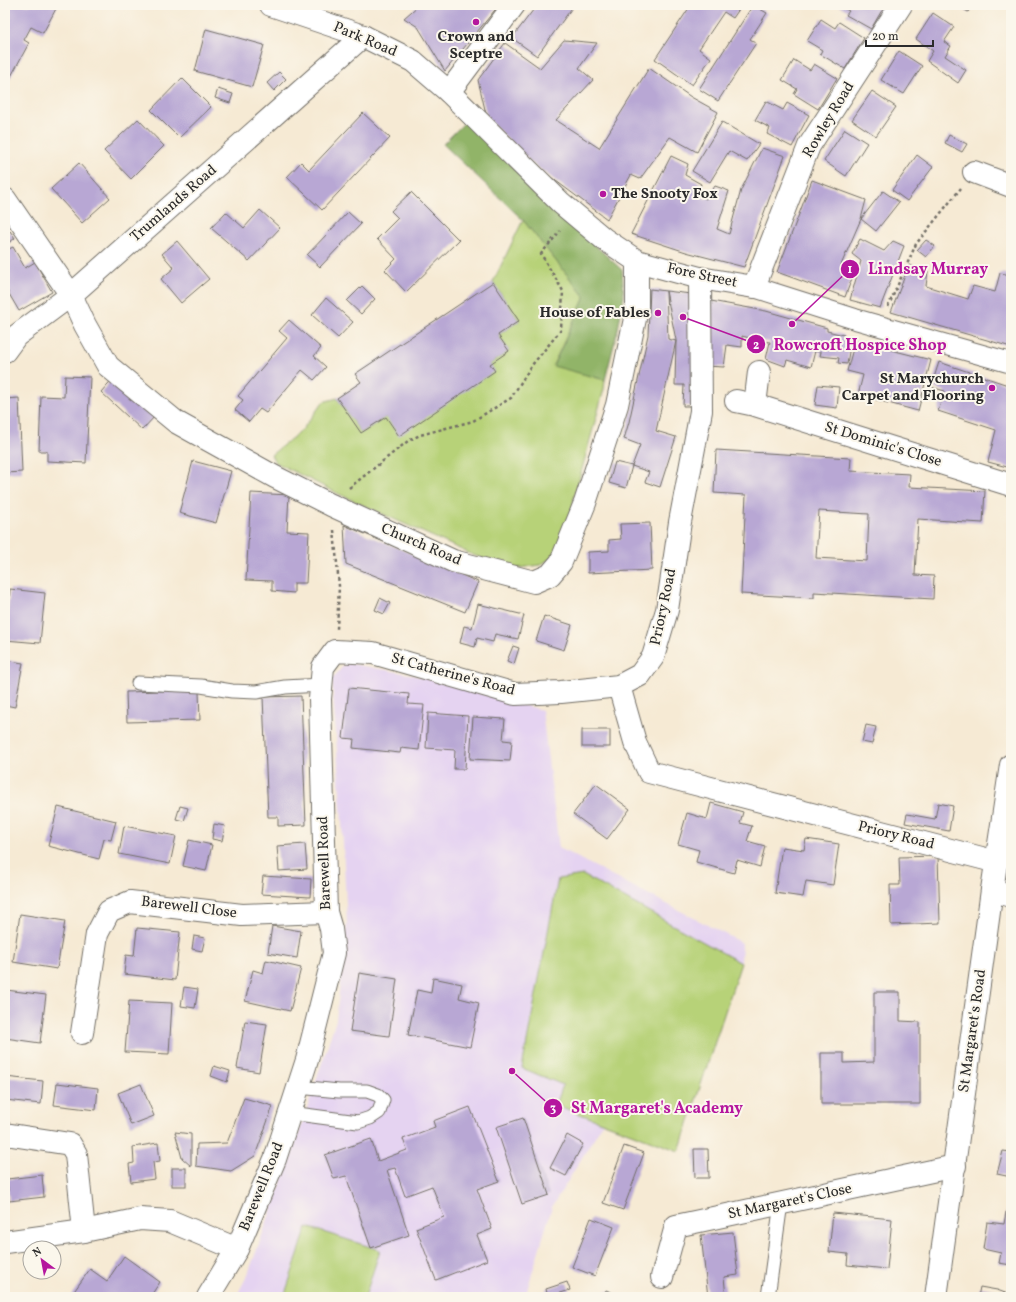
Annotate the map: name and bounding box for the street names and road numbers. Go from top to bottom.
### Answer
street label: Park Road [330,17,400,63]
street label: Rowley Road [798,78,860,162]
street label: Trumlands Road [126,160,222,248]
street label: Fore Street [665,258,739,294]
street label: St Dominic's Close [822,417,944,473]
street label: Church Road [377,519,465,571]
street label: Priory Road [646,567,682,647]
street label: St Catherine's Road [389,648,517,702]
street label: Barewell Road [313,815,337,911]
street label: Priory Road [855,816,937,856]
street label: Barewell Close [140,892,238,924]
street label: St Margaret's Road [954,968,992,1094]
street label: Barewell Road [235,1139,289,1235]
street label: St Margaret's Close [726,1179,854,1225]

